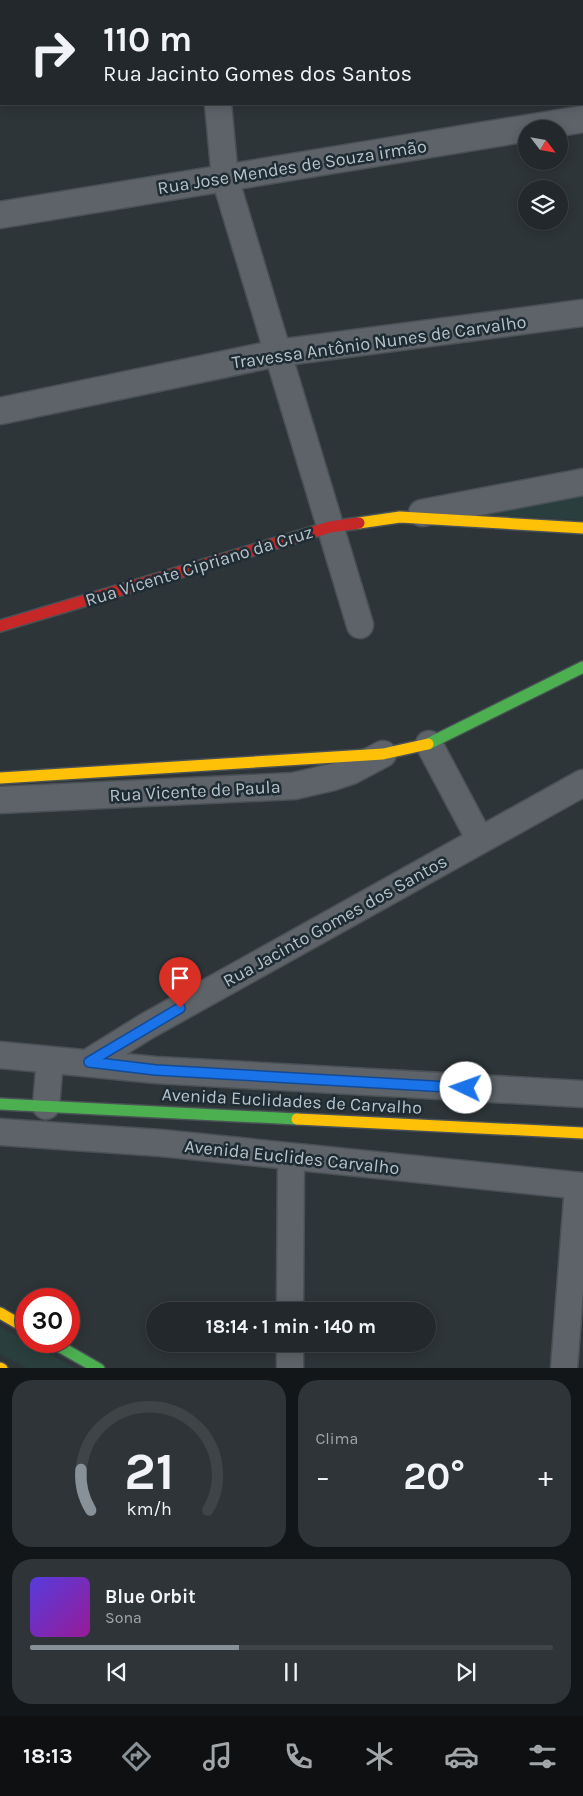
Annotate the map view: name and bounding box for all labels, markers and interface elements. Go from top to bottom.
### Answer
text: 110 m [103,19,192,60]
icon: right [20,20,85,85]
text: Rua Jacinto Gomes dos Santos [103,61,412,87]
north arrow [518,120,568,170]
map controls [518,120,568,230]
street label: Rua Jose Mendes de Souza irmão [156,135,428,199]
button: layers [518,180,568,230]
street label: Travessa Antônio Nunes de Carvalho [230,310,528,374]
street label: Rua Vicente Cipriano da Cruz [83,521,315,611]
street label: Rua Vicente de Paula [109,776,281,806]
street label: Rua Jacinto Gomes dos Santos [219,850,451,992]
pin [159,957,201,1008]
icon: arrive [166,964,194,992]
position arrow [439,1061,491,1113]
street label: Avenida Euclidades de Carvalho [161,1083,423,1119]
street label: Avenida Euclides Carvalho [184,1135,400,1179]
speed limit sign: 30 [15,1288,80,1353]
text: 18:14 · 1 min · 140 m [206,1316,376,1338]
text: Clima [316,1429,358,1448]
text: 21 [124,1441,174,1502]
text: 20° [403,1454,465,1499]
text: − [316,1460,330,1493]
text: + [538,1460,553,1493]
text: km/h [126,1499,171,1520]
text: Blue Orbit [105,1586,196,1608]
text: Sona [105,1608,142,1627]
icon: previous [103,1658,131,1686]
icon: pause [277,1658,305,1686]
icon: next [452,1658,480,1686]
icon: directions [119,1739,154,1774]
icon: music [200,1739,235,1774]
icon: phone [281,1739,316,1774]
icon: climate [362,1739,397,1774]
icon: car [444,1739,479,1774]
icon: filters [525,1739,560,1774]
text: 18:13 [23,1743,73,1769]

